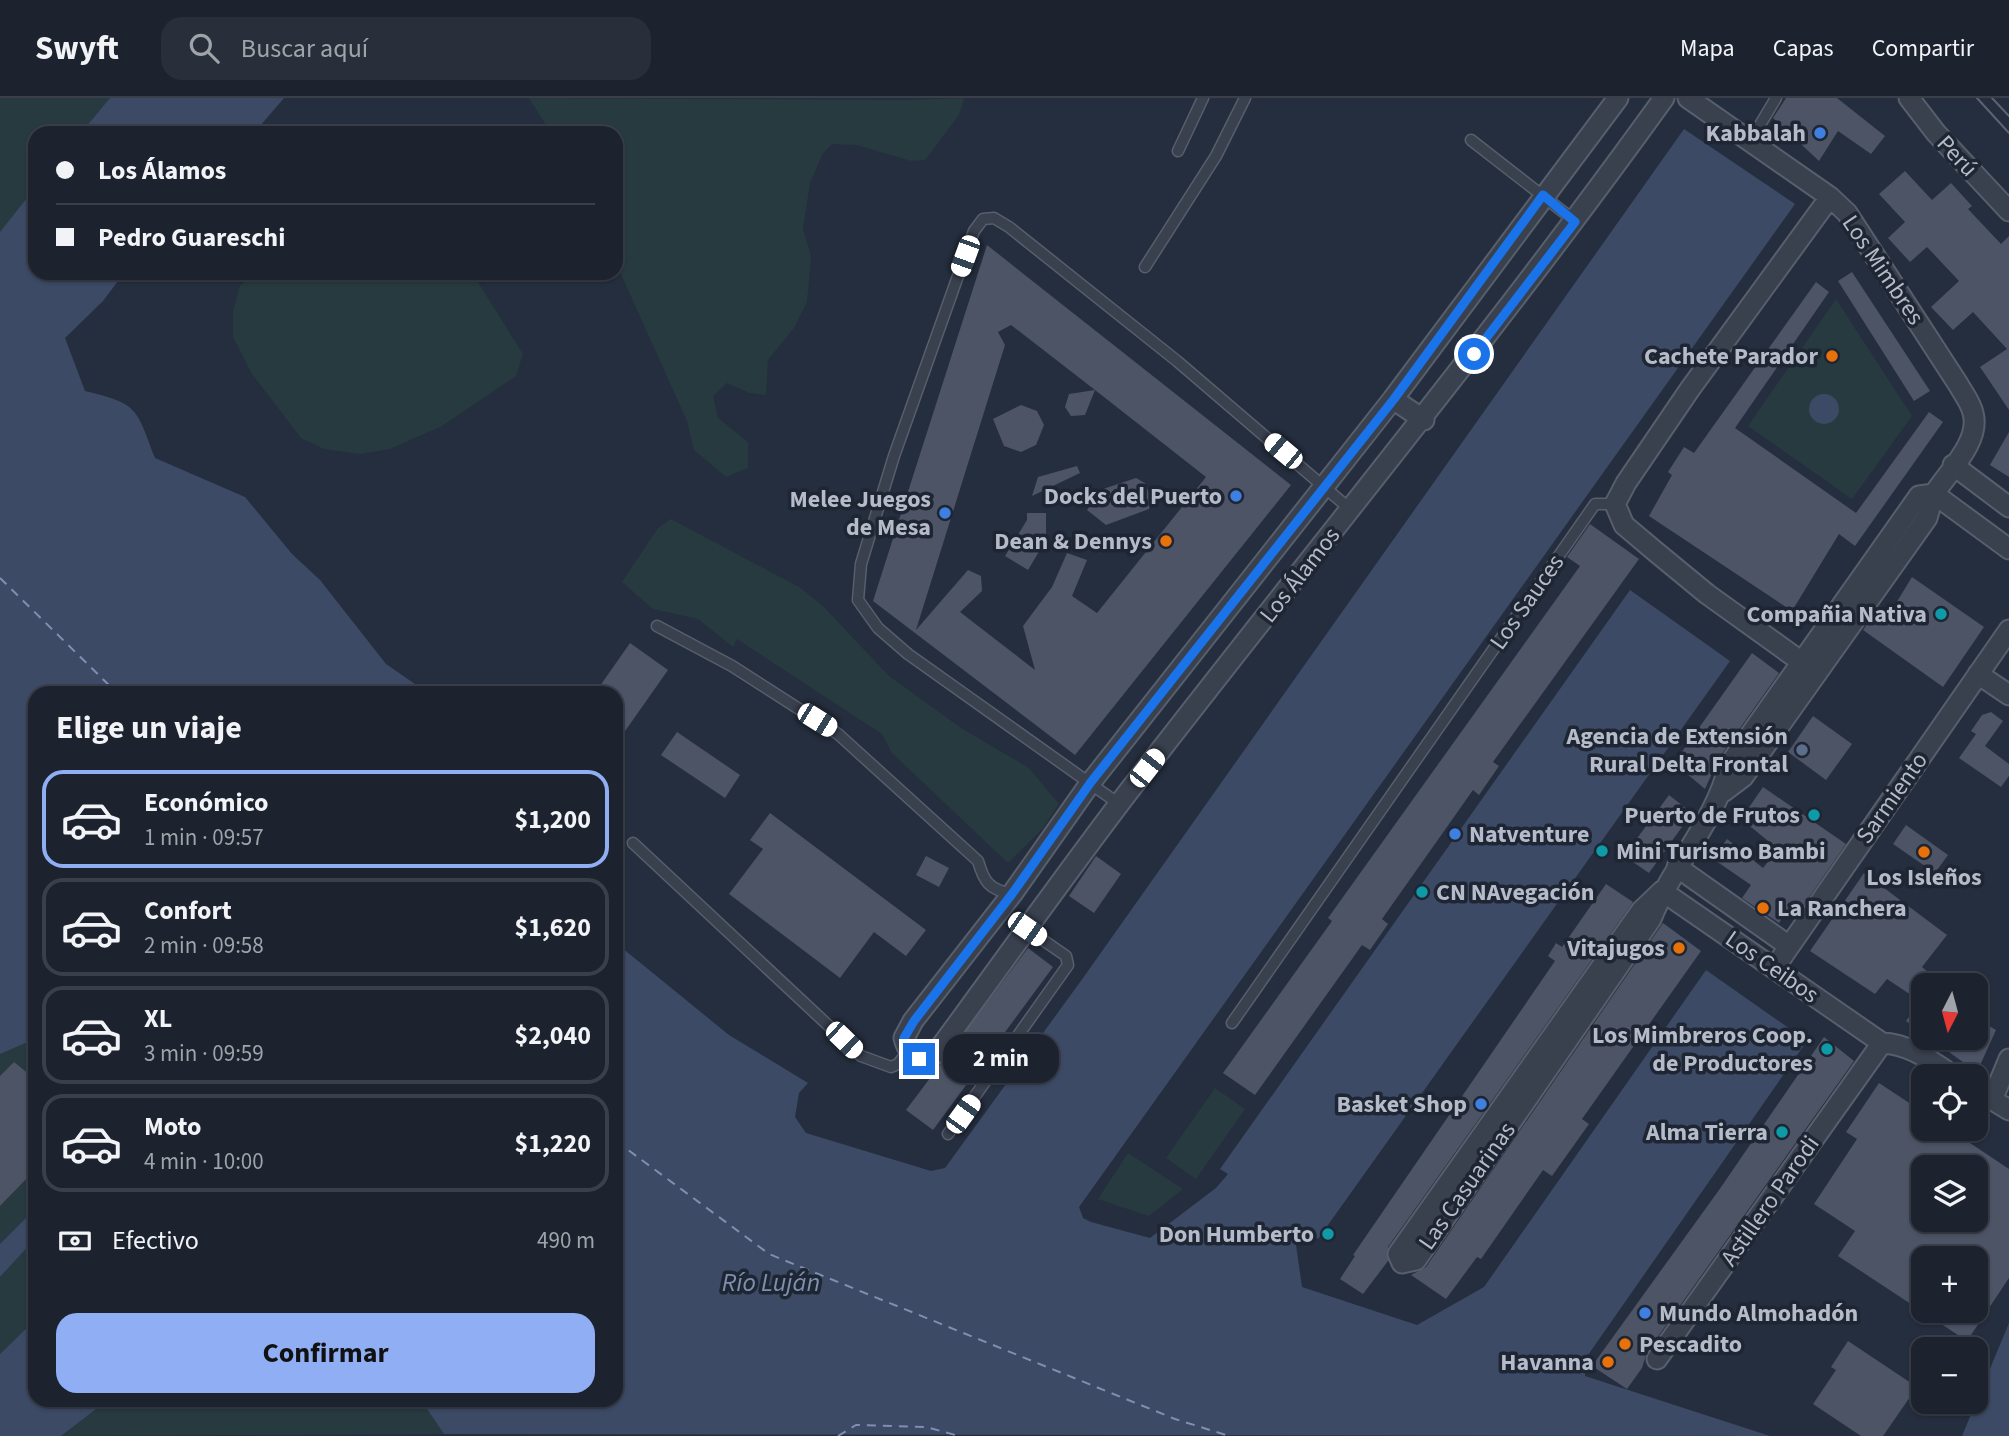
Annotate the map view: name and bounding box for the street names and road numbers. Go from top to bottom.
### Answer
street label: Perú [1928,127,1986,185]
street label: Los Mimbres [1833,208,1933,332]
street label: Los Álamos [1251,520,1349,630]
street label: Los Sauces [1481,547,1573,657]
street label: Sarmiento [1848,745,1936,851]
street label: Los Ceibos [1718,922,1826,1012]
street label: Las Casuarinas [1410,1115,1524,1257]
street label: Astillero Parodi [1712,1129,1828,1273]

